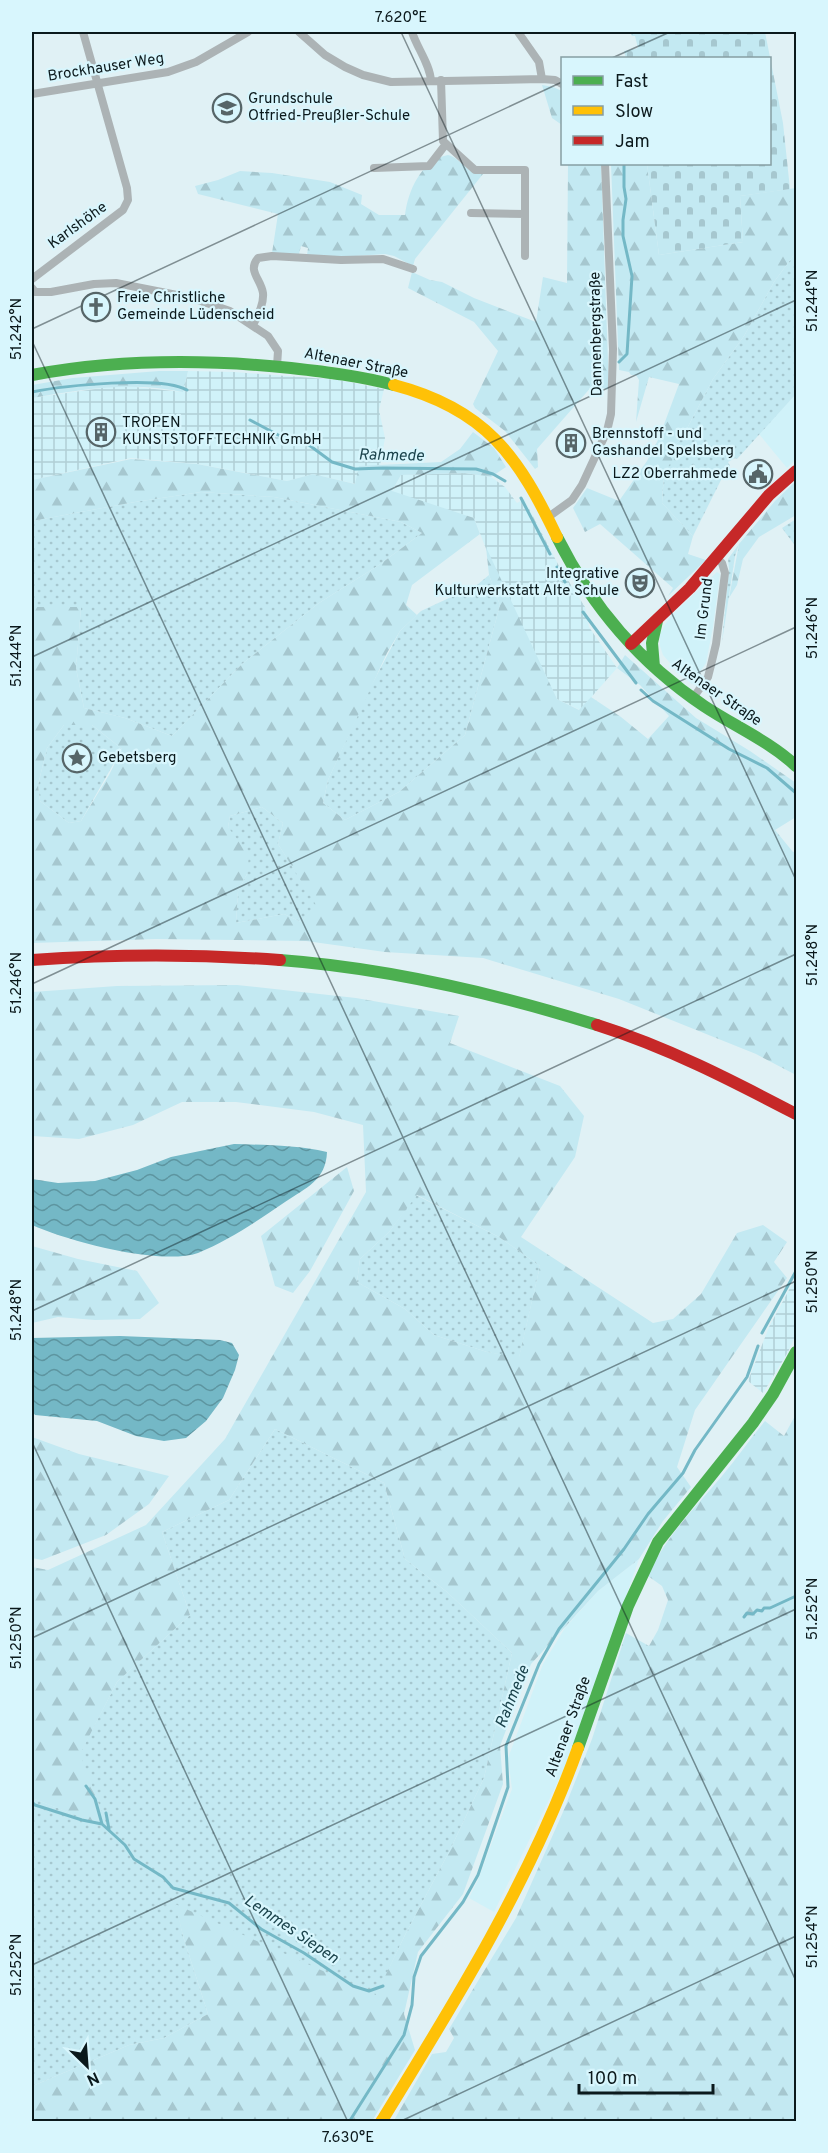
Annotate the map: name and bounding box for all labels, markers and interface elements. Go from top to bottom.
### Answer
text: 7.620°E [375,9,427,28]
street label: Brockhauser Weg [46,49,166,87]
legend [561,57,771,165]
text: Fast [615,71,648,94]
place label: Grundschule Otfried-Preußler-Schule [248,90,410,126]
school or university icon: Grundschule Otfried-Preußler-Schule [211,92,243,124]
text: Slow [615,101,653,124]
text: Jam [615,131,650,154]
street label: Karlshöhe [45,198,111,254]
text: 51.244°N [804,270,823,332]
street label: Dannenbergstraße [586,272,608,396]
place label: Freie Christliche Gemeinde Lüdenscheid [117,289,274,325]
church icon: Freie Christliche Gemeinde Lüdenscheid [80,291,112,323]
text: 51.242°N [8,298,27,360]
street label: Altenaer Straße [302,345,410,383]
place label: TROPEN KUNSTSTOFFTECHNIK GmbH [122,414,322,450]
building icon: TROPEN KUNSTSTOFFTECHNIK GmbH [85,416,117,448]
place label: Brennstoff - und Gashandel Spelsberg [592,425,734,461]
building icon: Brennstoff - und Gashandel Spelsberg [555,427,587,459]
water label: Rahmede [358,445,425,467]
public building icon: LZ2 Oberrahmede [742,458,774,490]
place label: LZ2 Oberrahmede [613,465,737,484]
place label: Integrative Kulturwerkstatt Alte Schule [434,565,619,601]
theatre icon: Integrative Kulturwerkstatt Alte Schule [624,567,656,599]
street label: Im Grund [692,577,718,641]
text: 51.246°N [804,597,823,659]
text: 51.244°N [8,625,27,687]
street label: Altenaer Straße [667,655,765,731]
place icon: Gebetsberg [61,742,93,774]
place label: Gebetsberg [98,749,176,768]
text: 51.248°N [804,924,823,986]
text: 51.246°N [8,952,27,1014]
text: 51.250°N [804,1250,823,1314]
text: 51.248°N [8,1279,27,1341]
text: 51.252°N [804,1578,823,1640]
text: 51.250°N [8,1606,27,1670]
water label: Rahmede [491,1662,535,1731]
street label: Altenaer Straße [542,1674,596,1780]
water label: Lemmes Siepen [240,1891,342,1969]
text: 51.254°N [804,1905,823,1969]
text: 51.252°N [8,1934,27,1996]
north arrow [57,2036,117,2096]
scale bar [579,2057,712,2095]
text: N [83,2066,102,2089]
text: 100 m [588,2068,637,2091]
text: 7.630°E [322,2129,374,2148]

